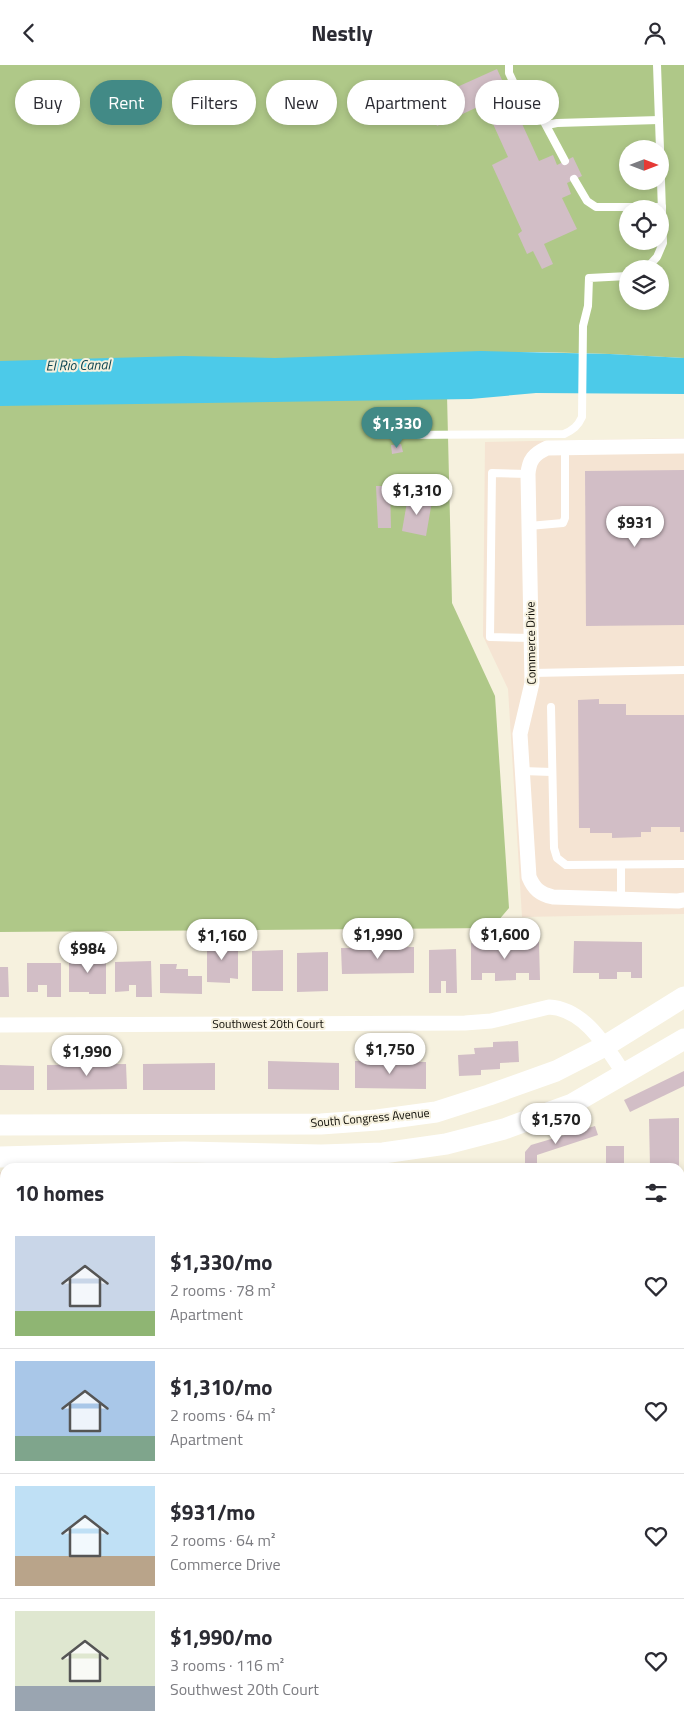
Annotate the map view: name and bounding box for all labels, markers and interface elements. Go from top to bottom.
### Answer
text: Nestly [311,16,373,50]
icon: back [15,19,43,47]
icon: person [641,19,669,47]
chip: Buy [15,80,80,125]
chip: Rent [90,80,162,125]
chip: Filters [172,80,256,125]
chip: New [266,80,337,125]
chip: Apartment [347,80,465,125]
chip: House [475,80,559,125]
north arrow [619,140,669,190]
map controls [619,140,669,310]
button: locate [619,200,669,250]
button: layers [619,260,669,310]
water label: El Rio Canal [45,353,113,376]
pin: $1,330 [356,407,438,449]
text: $1,330 [372,411,422,435]
pin: $1,310 [376,473,458,516]
text: $1,310 [392,478,442,502]
pin: $931 [605,505,665,548]
text: $931 [617,510,653,534]
street label: Commerce Drive [520,601,541,685]
pin: $1,990 [337,917,419,960]
pin: $1,600 [464,917,546,960]
pin: $1,160 [181,919,263,961]
text: $1,990 [353,922,403,946]
text: $1,600 [480,922,530,946]
text: $1,160 [197,923,247,947]
pin: $984 [58,931,118,974]
text: $984 [70,936,106,960]
street label: Southwest 20th Court [212,1014,325,1033]
pin: $1,750 [349,1033,431,1075]
pin: $1,990 [46,1035,128,1077]
text: $1,750 [365,1037,415,1061]
text: $1,990 [62,1039,112,1063]
street label: South Congress Avenue [310,1103,430,1132]
pin: $1,570 [515,1103,597,1145]
text: $1,570 [531,1107,581,1131]
text: 10 homes [15,1177,104,1209]
icon: filters [642,1179,670,1207]
text: $1,330/mo [170,1246,272,1278]
icon: home [55,1256,115,1316]
icon: heart [642,1272,670,1300]
text: 2 rooms · 78 m² [170,1278,275,1302]
text: Apartment [170,1302,243,1326]
text: $1,310/mo [170,1371,272,1403]
icon: home [55,1381,115,1441]
icon: heart [642,1397,670,1425]
text: 2 rooms · 64 m² [170,1403,275,1427]
text: Apartment [170,1427,243,1451]
text: $931/mo [170,1496,255,1528]
icon: home [55,1506,115,1566]
icon: heart [642,1522,670,1550]
text: 2 rooms · 64 m² [170,1528,275,1552]
text: Commerce Drive [170,1552,281,1576]
text: $1,990/mo [170,1621,272,1653]
icon: home [55,1631,115,1691]
icon: heart [642,1647,670,1675]
text: 3 rooms · 116 m² [170,1653,284,1677]
text: Southwest 20th Court [170,1677,319,1701]

